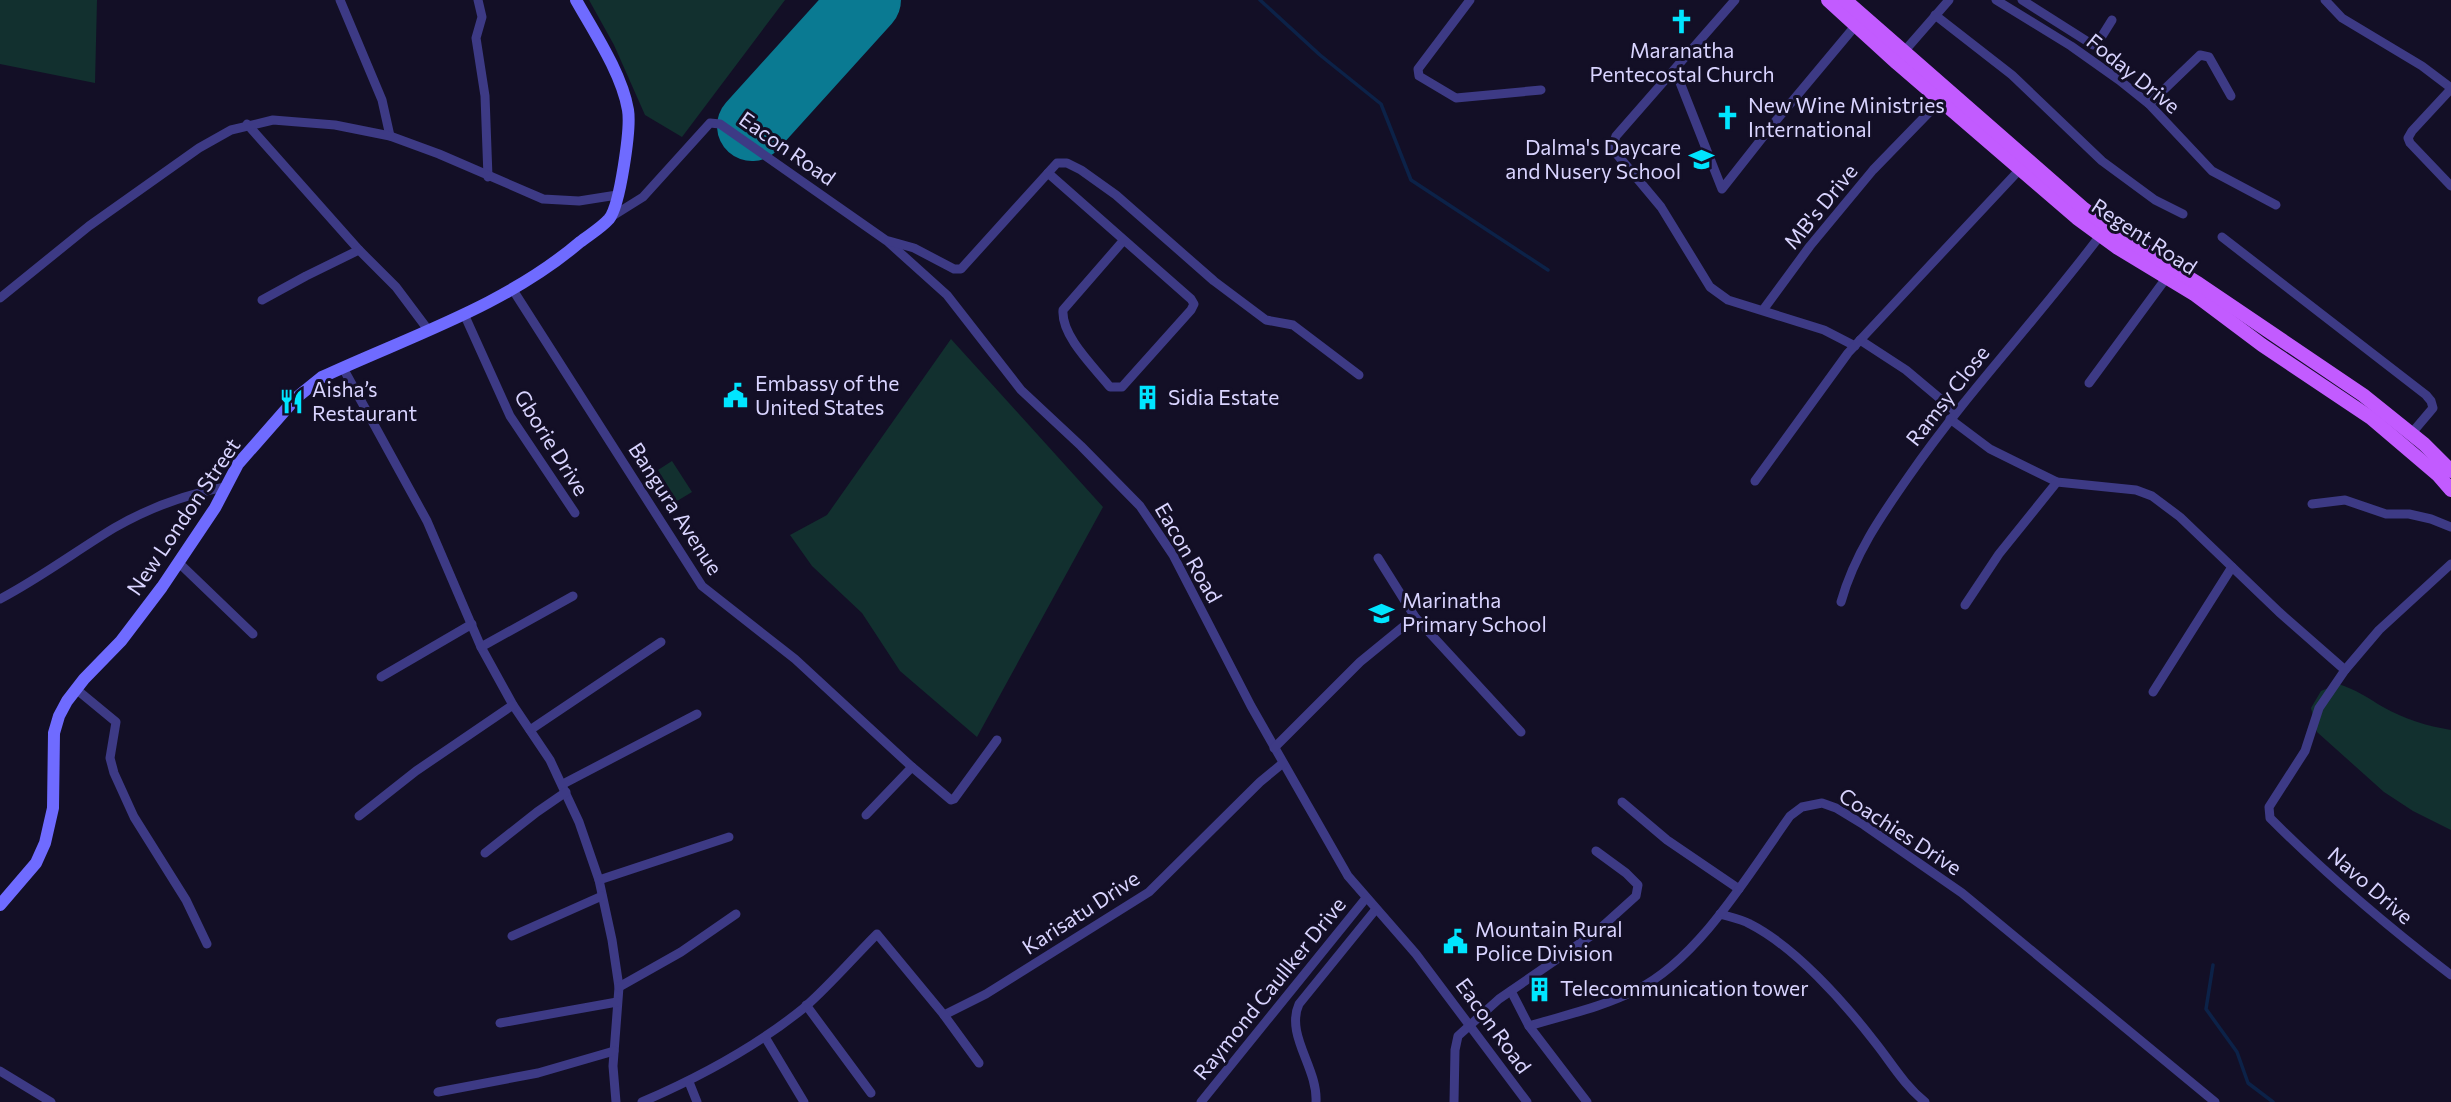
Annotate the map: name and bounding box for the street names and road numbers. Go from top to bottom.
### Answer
street label: Foday Drive [2082,28,2186,118]
street label: Eacon Road [735,106,841,190]
street label: MB's Drive [1778,158,1862,254]
street label: Regent Road [2088,192,2202,279]
street label: Ramsy Close [1900,340,1994,450]
street label: Gborie Drive [510,385,595,500]
street label: New London Street [121,433,245,599]
street label: Bangura Avenue [624,437,728,579]
street label: Eacon Road [1151,498,1228,607]
street label: Coachies Drive [1835,782,1967,880]
street label: Navo Drive [2323,841,2419,929]
street label: Karisatu Drive [1017,865,1143,959]
street label: Raymond Caullker Drive [1188,892,1350,1084]
street label: Eacon Road [1451,973,1537,1078]

